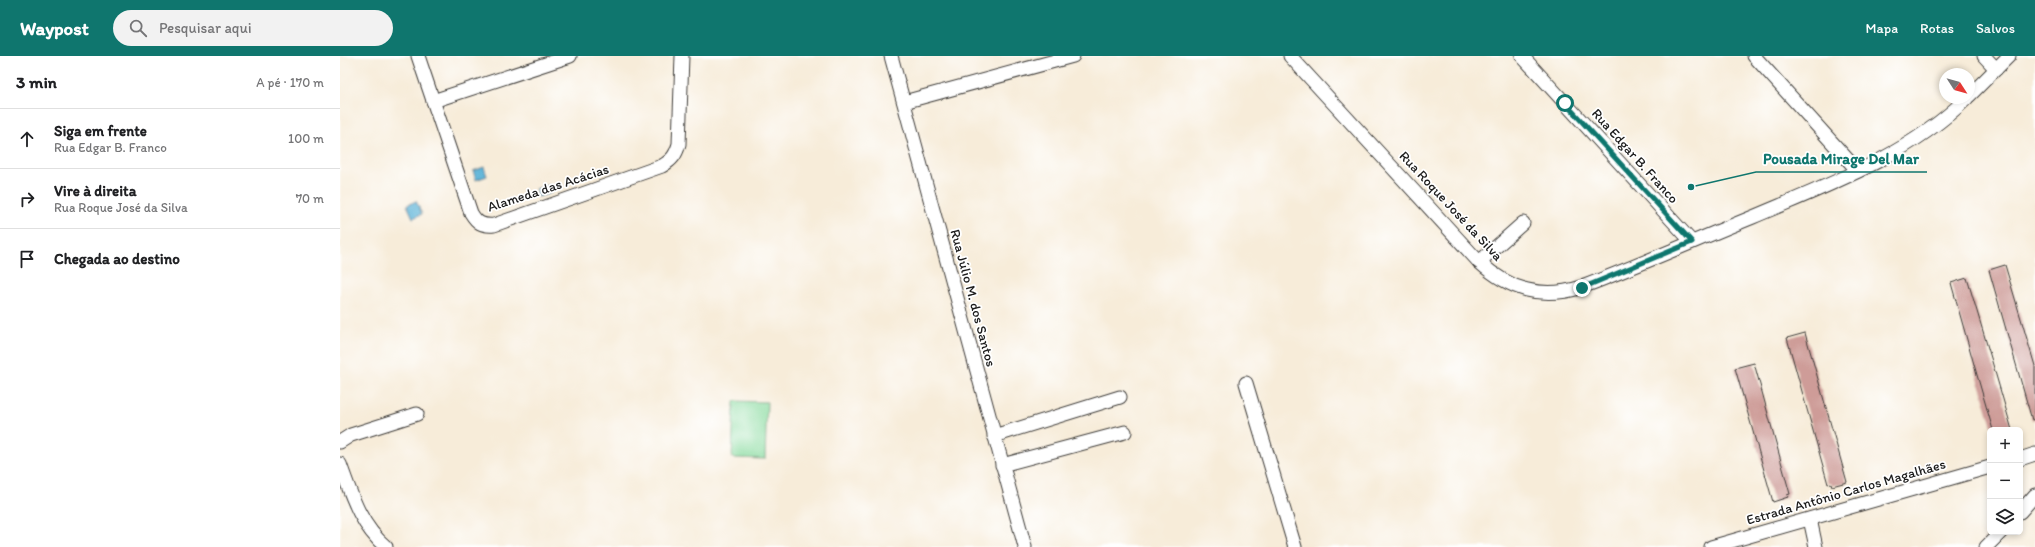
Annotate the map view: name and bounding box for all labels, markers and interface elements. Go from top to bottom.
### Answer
search box [113,10,393,46]
text: Waypost [20,17,89,40]
icon: search [127,17,149,39]
text: Pesquisar aqui [159,19,252,37]
text: Mapa [1866,20,1898,37]
text: Rotas [1920,20,1954,37]
text: Salvos [1976,20,2015,37]
north arrow [1939,68,1975,104]
text: 3 min [16,72,57,92]
text: A pé · 170 m [256,75,324,90]
route start [1556,94,1574,112]
street label: Rua Edgar B. Franco [1588,105,1682,207]
text: Siga em frente [54,122,147,140]
icon: ahead [16,128,38,150]
text: 100 m [288,131,324,146]
text: Rua Edgar B. Franco [54,140,167,155]
callout: Pousada Mirage Del Mar [1756,145,1927,172]
street label: Rua Roque José da Silva [1396,148,1507,265]
text: Pousada Mirage Del Mar [1763,150,1920,169]
street label: Alameda das Acácias [485,160,611,216]
text: Vire à direita [54,182,137,200]
icon: right [16,188,38,210]
text: 70 m [296,191,324,206]
text: Rua Roque José da Silva [54,200,188,215]
street label: Rua Júlio M. dos Santos [946,227,1000,369]
icon: arrive [16,248,38,270]
text: Chegada ao destino [54,250,180,268]
route end [1573,279,1591,297]
map controls [1987,427,2023,535]
button: + [1987,427,2023,463]
street label: Estrada Antônio Carlos Magalhães [1744,455,1948,529]
button: − [1987,463,2023,499]
button: layers [1987,499,2023,535]

